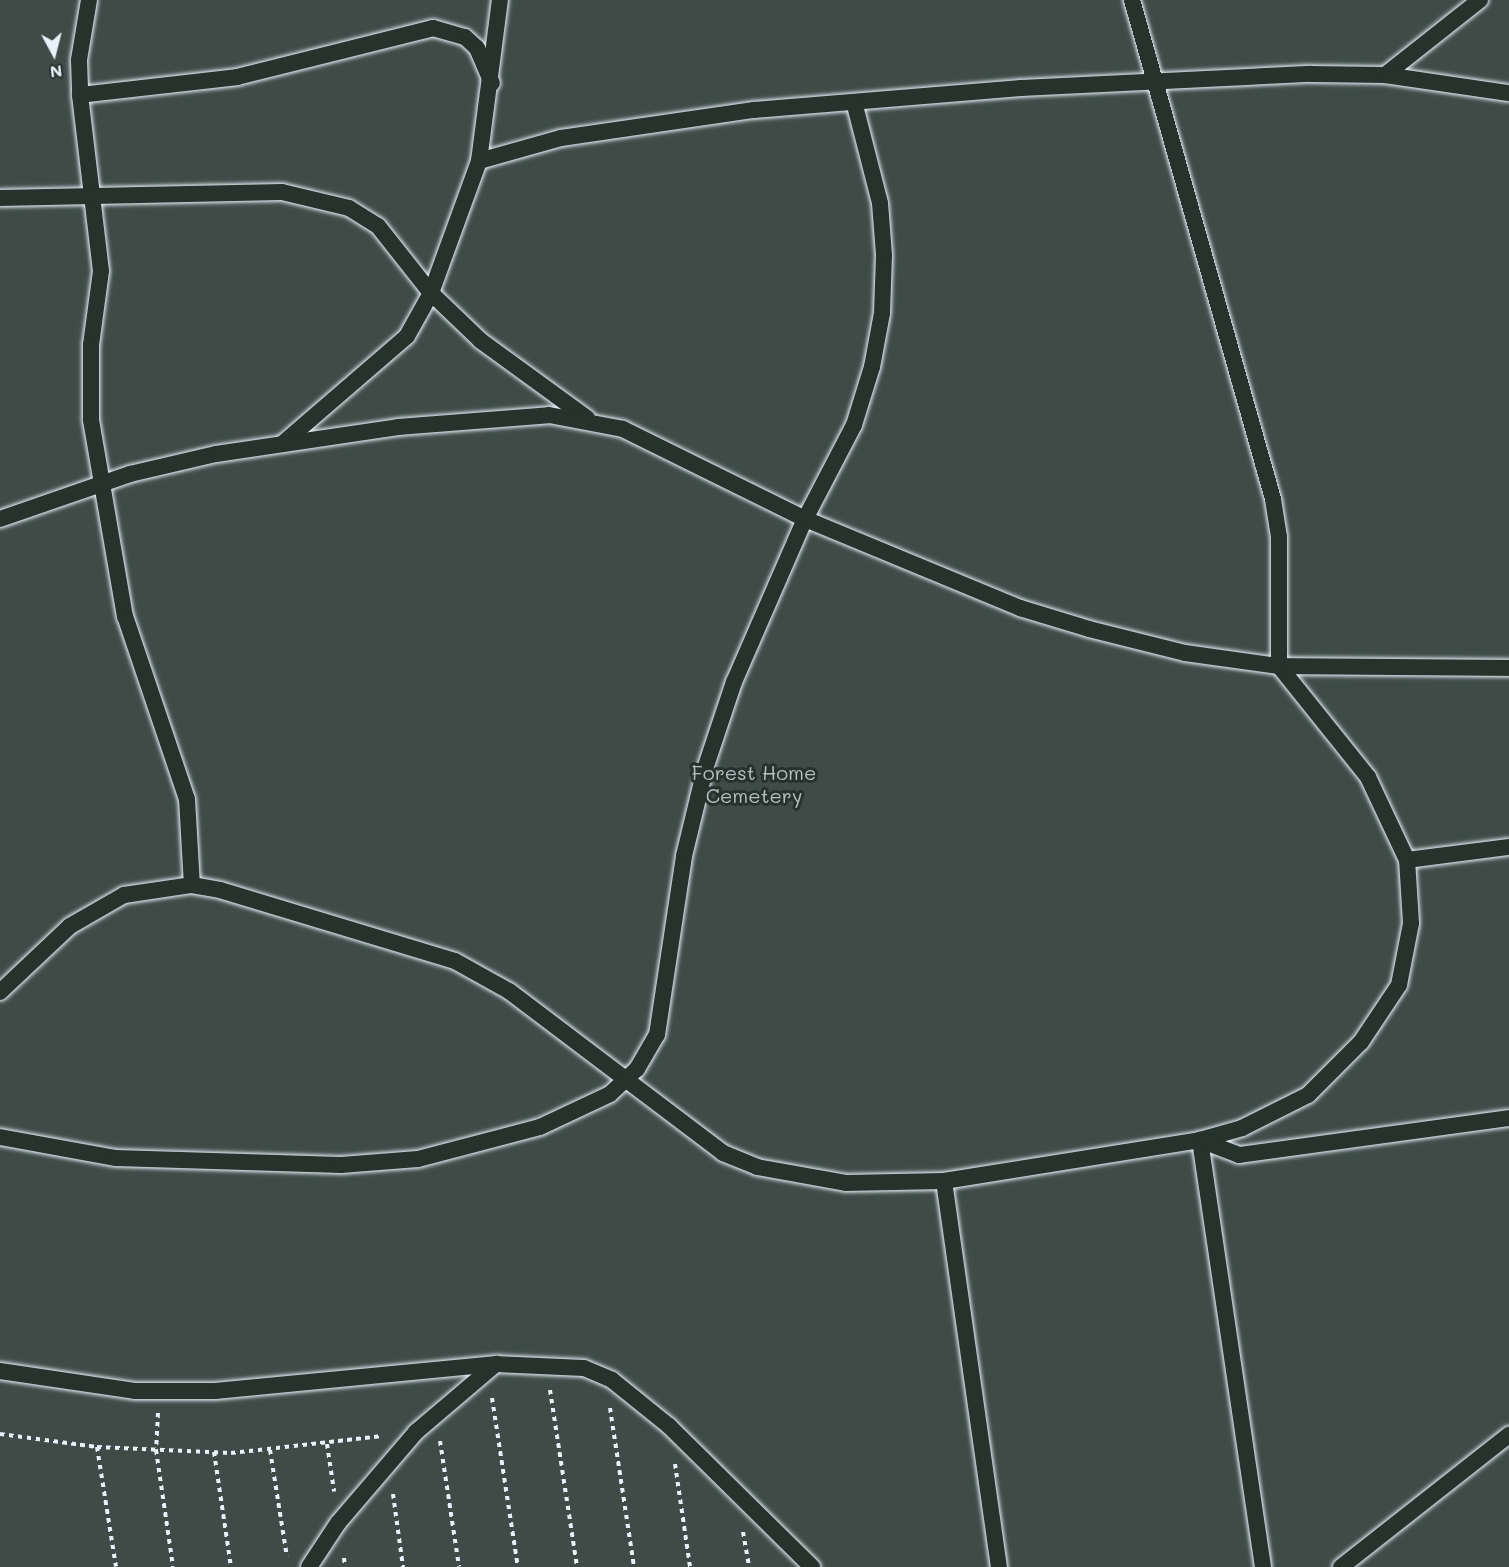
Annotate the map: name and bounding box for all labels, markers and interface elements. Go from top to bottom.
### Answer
north arrow [24,24,84,84]
text: N [49,61,64,84]
park label: Forest Home Cemetery [692,760,816,807]

